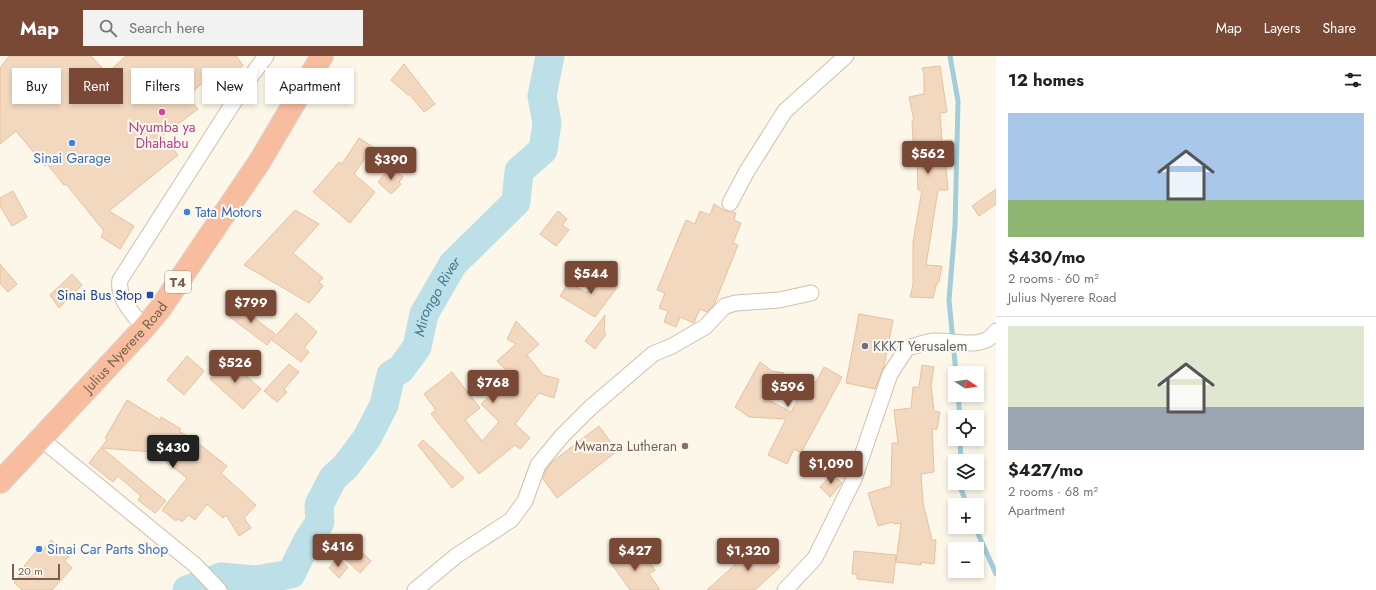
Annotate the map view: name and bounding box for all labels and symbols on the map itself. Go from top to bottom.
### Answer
marker: Nyumba ya Dhahabu [157,107,167,117]
place label: Nyumba ya Dhahabu [128,117,196,153]
marker: Sinai Garage [67,138,77,148]
pin: $562 [904,141,952,175]
pin: $390 [367,147,415,181]
place label: Sinai Garage [33,148,111,168]
place label: Tata Motors [195,202,262,222]
marker: Tata Motors [182,207,192,217]
water label: Mirongo River [408,251,466,339]
pin: $544 [567,261,615,295]
road number: T4 [165,271,191,293]
place label: Sinai Bus Stop [57,285,142,305]
marker: Sinai Bus Stop [145,290,155,300]
pin: $799 [227,290,275,324]
street label: Julius Nyerere Road [77,298,172,399]
place label: KKKT Yerusalem [873,336,967,356]
marker: KKKT Yerusalem [860,341,870,351]
pin: $526 [211,350,259,384]
north arrow [948,366,984,402]
pin: $768 [469,370,517,404]
pin: $596 [764,374,812,408]
pin: $430 [149,435,197,469]
place label: Mwanza Lutheran [575,436,677,456]
marker: Mwanza Lutheran [680,441,690,451]
pin: $1,090 [798,451,864,485]
pin: $416 [314,534,362,568]
pin: $427 [611,538,659,572]
pin: $1,320 [715,538,781,572]
place label: Sinai Car Parts Shop [47,539,168,559]
marker: Sinai Car Parts Shop [34,544,44,554]
scale bar [12,562,60,581]

